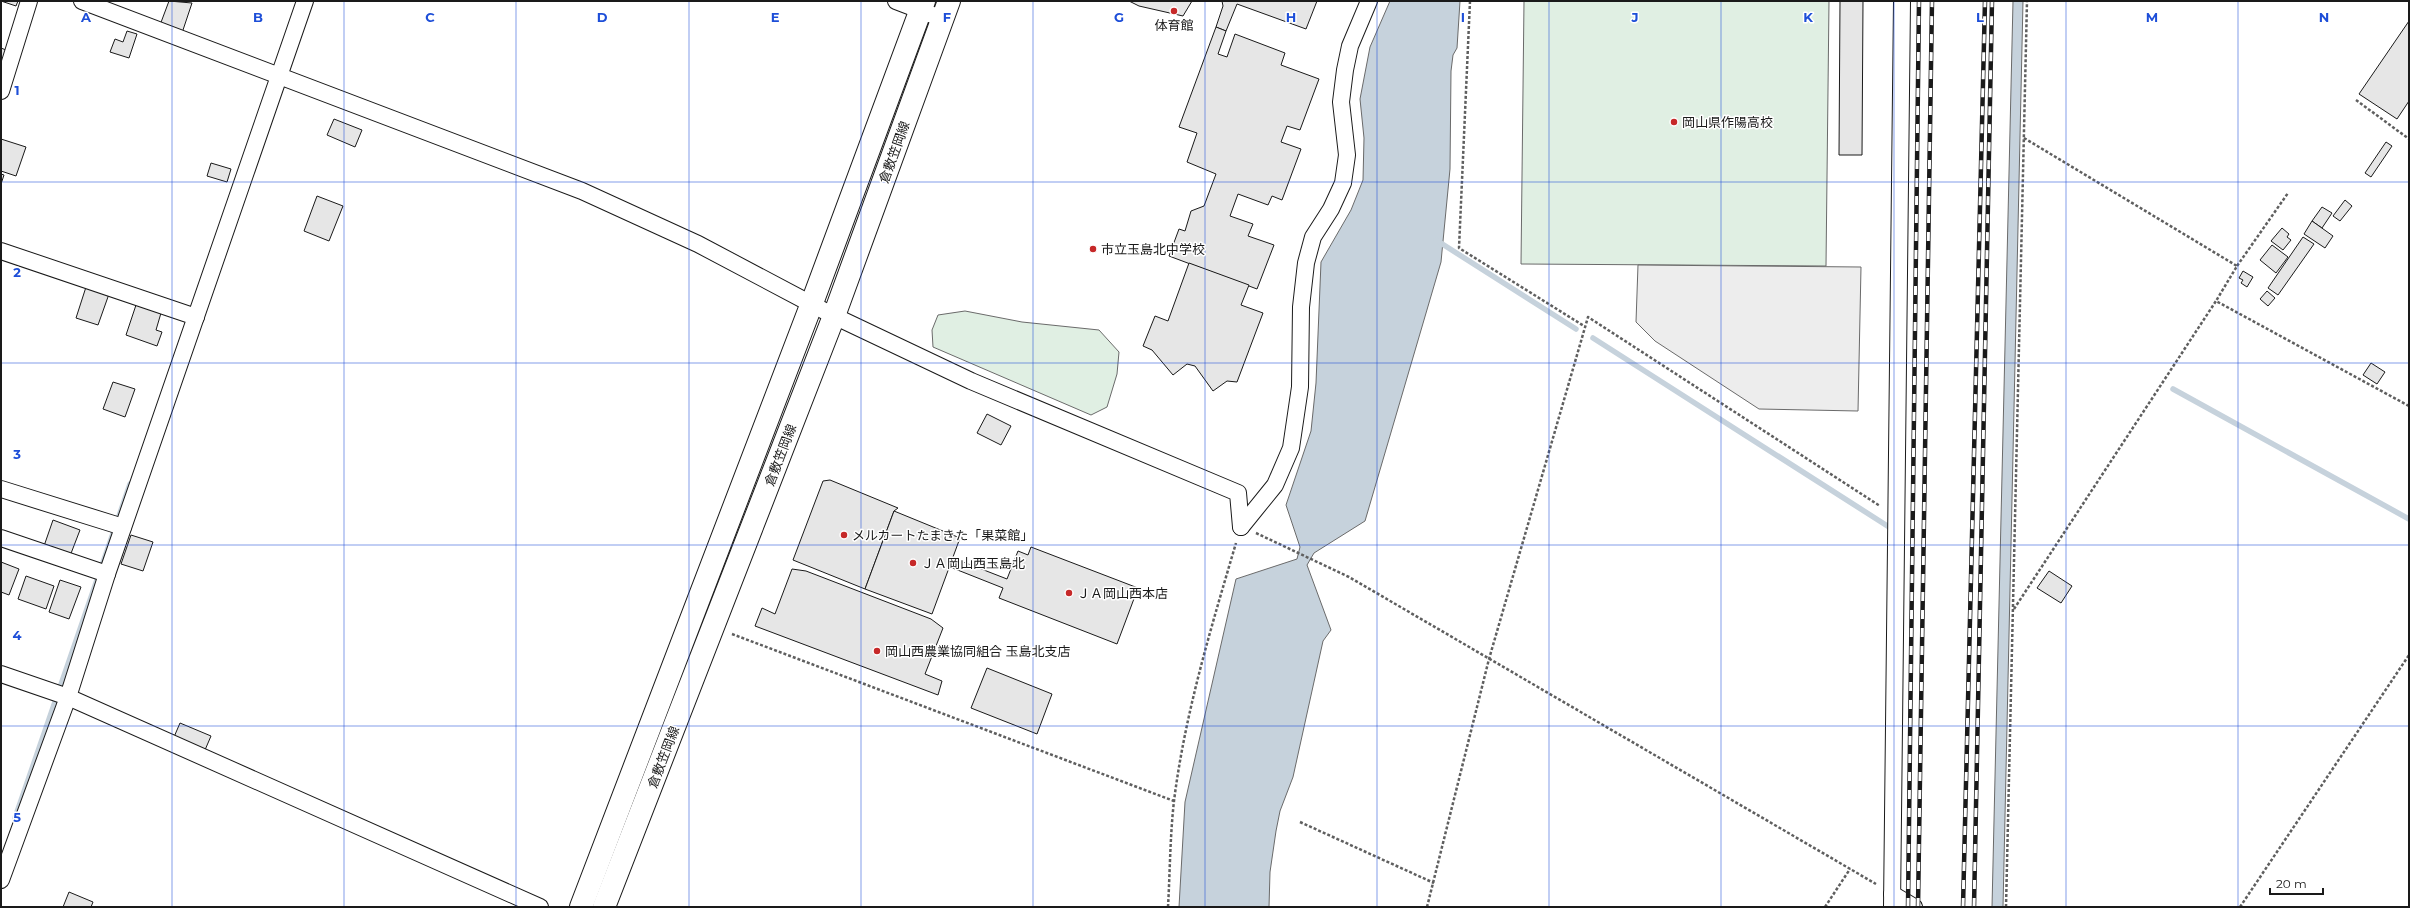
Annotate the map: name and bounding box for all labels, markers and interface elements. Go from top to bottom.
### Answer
marker: 体育館 [1169,6,1179,16]
text: A [80,9,92,25]
text: B [253,9,263,25]
text: C [425,9,435,25]
text: D [597,9,608,25]
text: E [771,9,780,25]
text: F [943,9,951,25]
text: G [1114,9,1124,25]
text: H [1286,9,1296,25]
text: I [1461,9,1465,25]
text: J [1630,9,1639,25]
text: K [1803,9,1813,25]
text: L [1976,9,1984,25]
text: M [2146,9,2158,25]
text: N [2319,9,2329,25]
place label: 体育館 [1154,17,1194,33]
text: 1 [14,82,20,98]
place label: 岡山県作陽高校 [1682,114,1773,130]
marker: 岡山県作陽高校 [1669,117,1679,127]
street label: 倉敷笠岡線 [875,119,913,185]
place label: 市立玉島北中学校 [1101,241,1205,257]
marker: 市立玉島北中学校 [1088,244,1098,254]
text: 2 [13,264,21,280]
street label: 倉敷笠岡線 [761,422,799,488]
text: 3 [12,446,21,462]
place label: メルカートたまきた「果菜館」 [852,527,1033,543]
marker: メルカートたまきた「果菜館」 [839,530,849,540]
place label: ＪＡ岡山西玉島北 [921,555,1025,571]
marker: ＪＡ岡山西玉島北 [908,558,918,568]
place label: ＪＡ岡山西本店 [1077,585,1168,601]
marker: ＪＡ岡山西本店 [1064,588,1074,598]
text: 4 [13,627,22,643]
place label: 岡山西農業協同組合 玉島北支店 [885,643,1070,659]
marker: 岡山西農業協同組合 玉島北支店 [872,646,882,656]
street label: 倉敷笠岡線 [644,724,682,790]
text: 5 [13,809,21,825]
scale bar [2270,870,2323,896]
text: 20 m [2276,876,2307,891]

